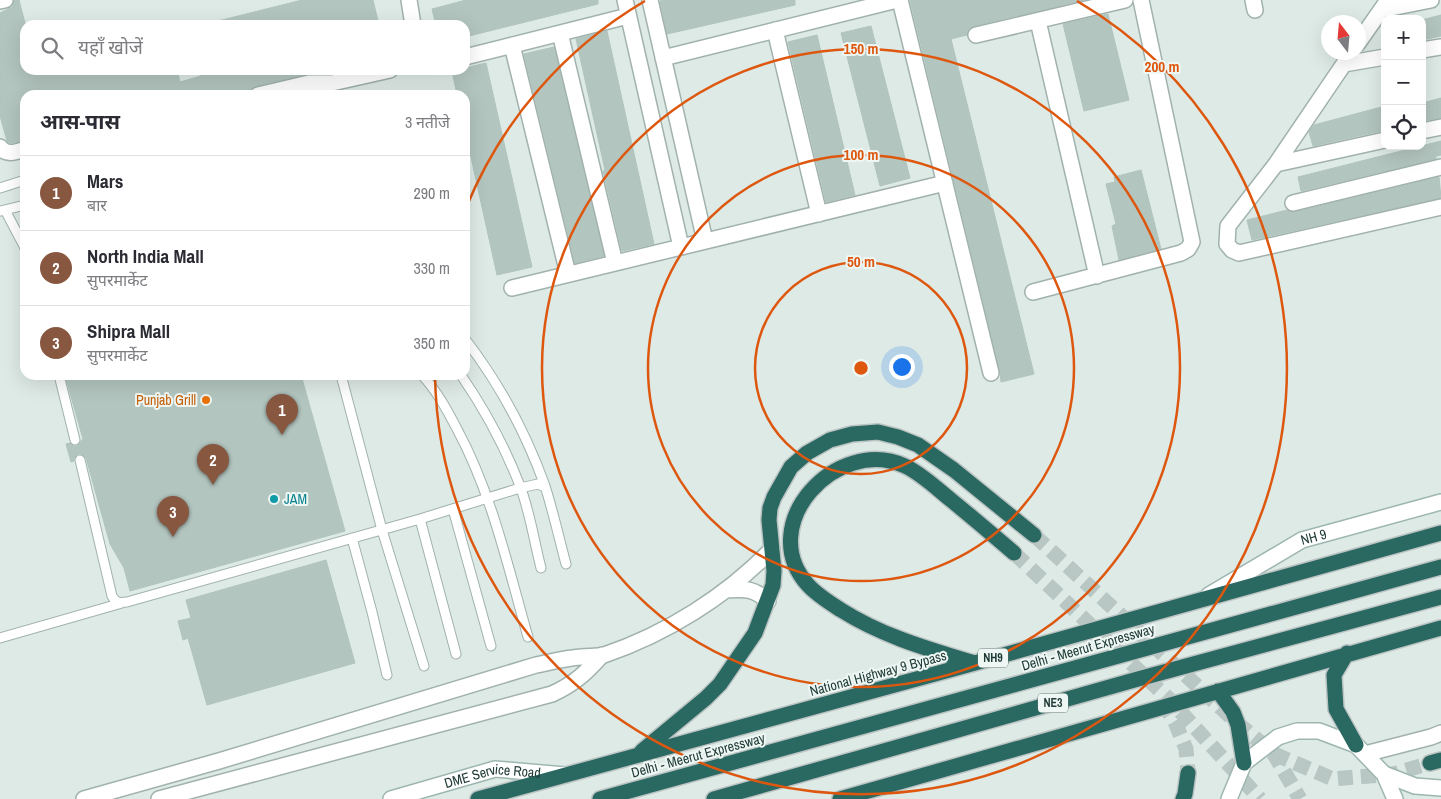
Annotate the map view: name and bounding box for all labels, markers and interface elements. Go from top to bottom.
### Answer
north arrow [1321,15,1366,60]
map controls [1381,15,1426,150]
button: + [1381,15,1426,60]
search box [20,20,470,75]
icon: search [38,34,66,62]
text: यहाँ खोजें [78,34,143,60]
text: 150 m [844,38,878,59]
text: 200 m [1145,56,1179,77]
button: − [1381,60,1426,105]
button: locate [1381,105,1426,150]
text: आस-पास [40,107,120,136]
text: 3 नतीजे [405,111,450,133]
text: 100 m [844,144,878,165]
text: Mars [87,168,123,194]
text: 1 [52,182,60,204]
text: 290 m [414,182,450,204]
text: बार [87,194,107,216]
text: North India Mall [87,243,204,269]
text: 50 m [847,251,875,272]
text: 2 [52,257,60,279]
text: 330 m [414,257,450,279]
text: सुपरमार्केट [87,269,148,291]
text: Shipra Mall [87,318,170,344]
text: 3 [52,332,60,354]
text: 350 m [414,332,450,354]
text: सुपरमार्केट [87,344,148,366]
your location [889,354,915,380]
centre of rings [852,359,870,377]
place label: Punjab Grill [136,391,196,409]
marker: Punjab Grill [200,394,212,406]
pin: 1 [266,394,298,435]
pin: 2 [197,444,229,485]
place label: JAM [284,490,307,508]
marker: JAM [268,493,280,505]
pin: 3 [157,496,189,537]
street label: NH 9 [1299,525,1329,549]
street label: Delhi - Meerut Expressway [1019,619,1157,675]
street label: National Highway 9 Bypass [808,646,949,700]
road number: NH9 [978,648,1008,668]
road number: NE3 [1038,694,1068,712]
street label: Delhi - Meerut Expressway [629,728,767,782]
street label: DME Service Road [442,760,542,792]

